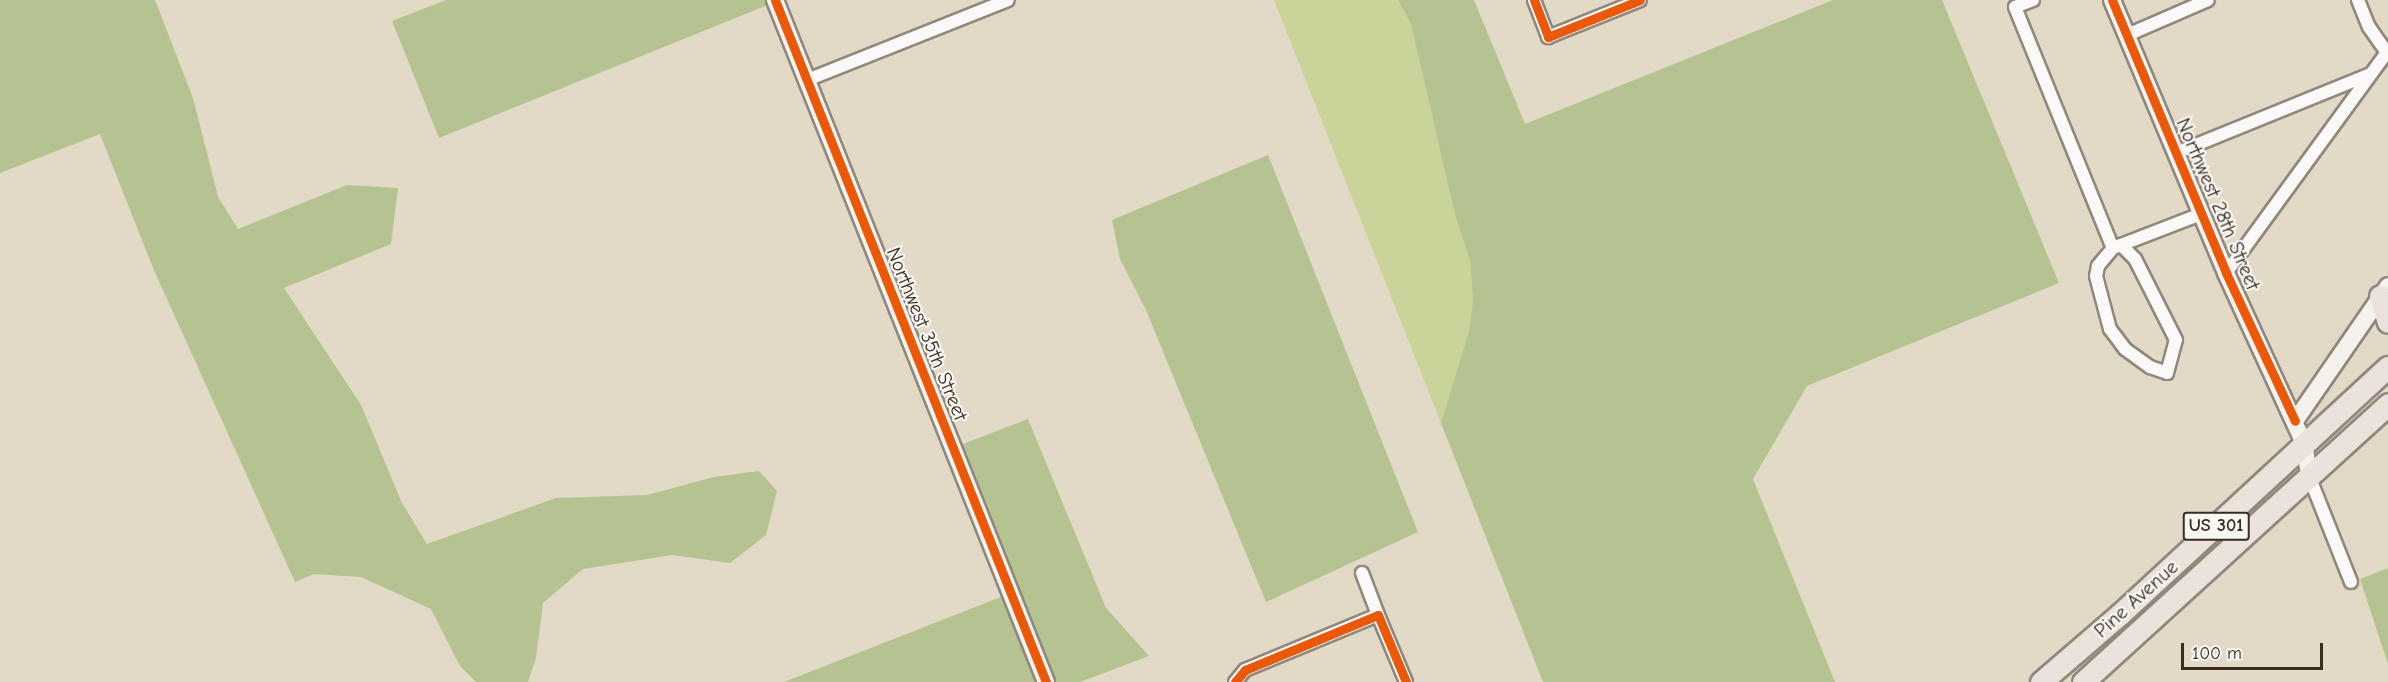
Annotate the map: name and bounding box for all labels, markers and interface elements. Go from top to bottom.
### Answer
street label: Northwest 28th Street [2171,114,2265,294]
street label: Northwest 35th Street [881,244,973,424]
road number: US 301 [2182,511,2250,541]
street label: Pine Avenue [2089,555,2183,643]
scale bar [2184,631,2326,669]
text: 100 m [2192,643,2242,664]

